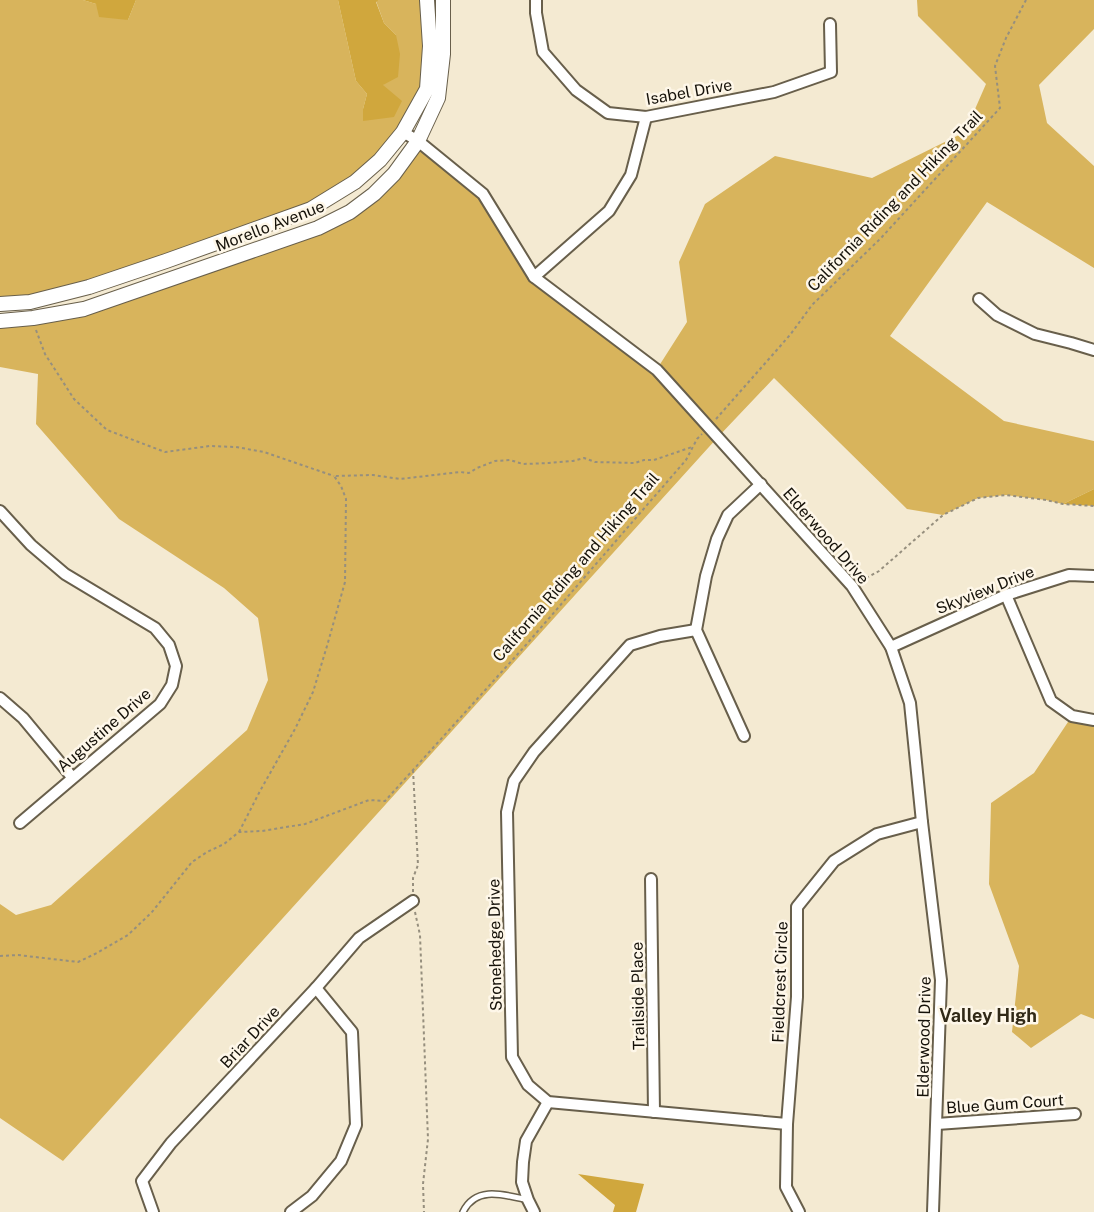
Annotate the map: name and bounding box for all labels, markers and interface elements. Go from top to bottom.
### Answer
street label: Isabel Drive [644,75,734,109]
street label: California Riding and Hiking Trail [803,107,987,295]
street label: Morello Avenue [213,196,327,256]
street label: California Riding and Hiking Trail [489,469,663,665]
street label: Elderwood Drive [779,484,873,588]
street label: Skyview Drive [933,562,1037,618]
street label: Augustine Drive [53,684,155,776]
street label: Stonehedge Drive [484,879,506,1011]
street label: Fieldcrest Circle [768,921,792,1043]
street label: Trailside Place [628,942,648,1050]
street label: Elderwood Drive [913,976,935,1098]
street label: Briar Drive [216,1002,284,1072]
district label: Valley High [939,1005,1037,1026]
street label: Blue Gum Court [946,1090,1064,1118]

